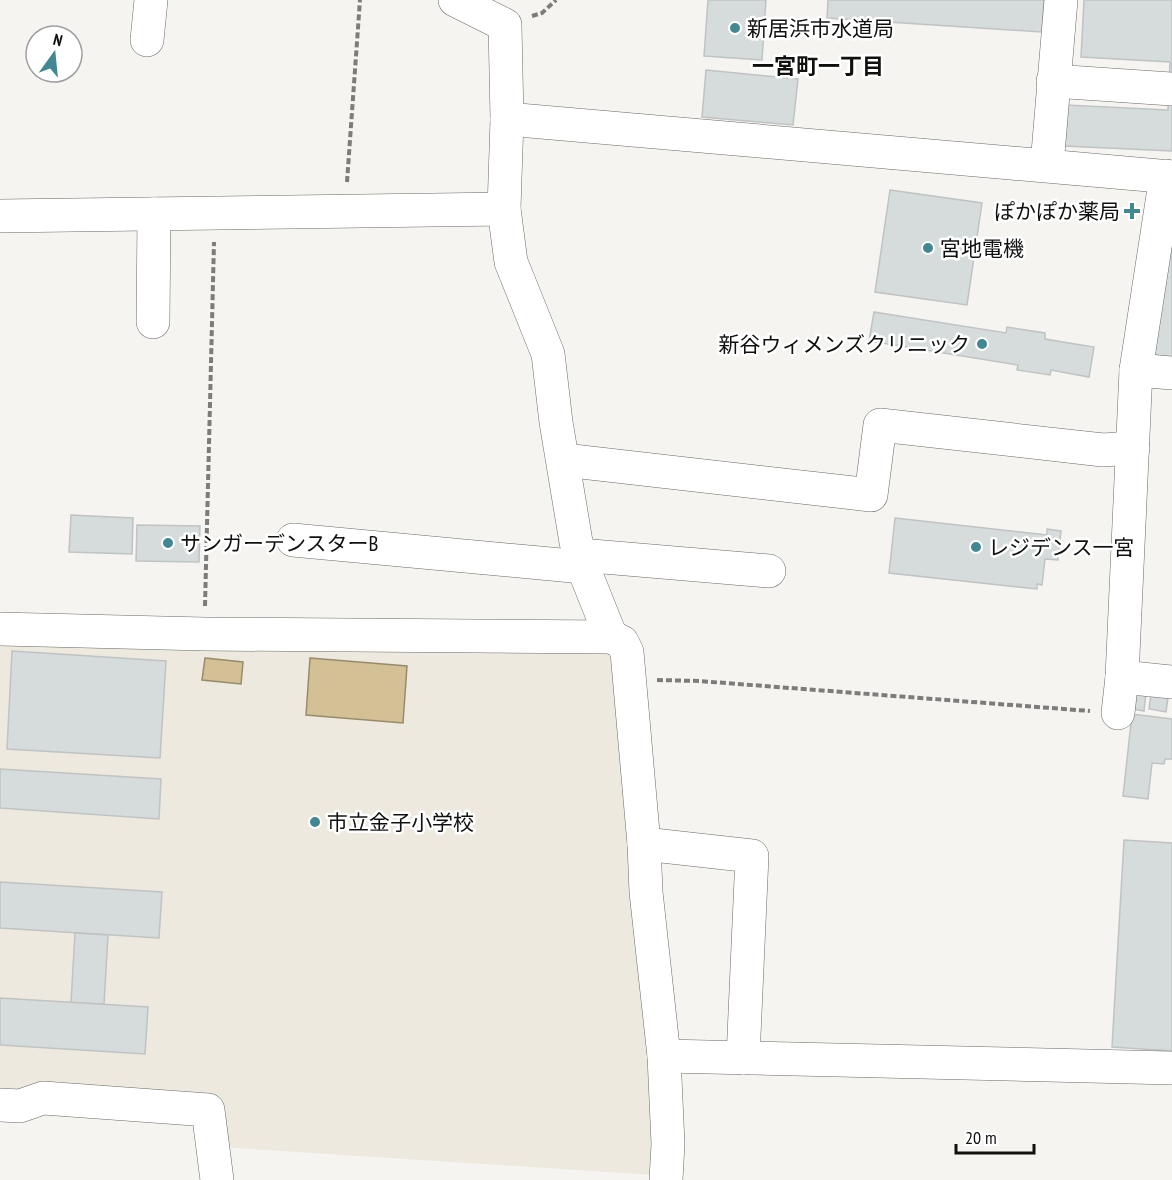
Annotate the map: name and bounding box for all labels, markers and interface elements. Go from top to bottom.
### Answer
place label: 新居浜市水道局 [747,15,894,42]
marker: 新居浜市水道局 [728,21,742,35]
north arrow [24,24,84,84]
text: N [51,29,65,50]
district label: 一宮町一丁目 [752,52,884,80]
place label: ぽかぽか薬局 [994,198,1120,225]
marker: ぽかぽか薬局 [1125,204,1139,218]
place label: 宮地電機 [940,235,1024,262]
marker: 宮地電機 [921,241,935,255]
place label: 新谷ウィメンズクリニック [718,331,970,358]
marker: 新谷ウィメンズクリニック [975,337,989,351]
place label: サンガーデンスターB [180,530,378,557]
place label: レジデンス一宮 [988,534,1135,561]
marker: サンガーデンスターB [161,536,175,550]
marker: レジデンス一宮 [969,540,983,554]
place label: 市立金子小学校 [327,809,474,836]
marker: 市立金子小学校 [308,815,322,829]
scale bar [956,1117,1034,1155]
text: 20 m [965,1126,997,1149]

